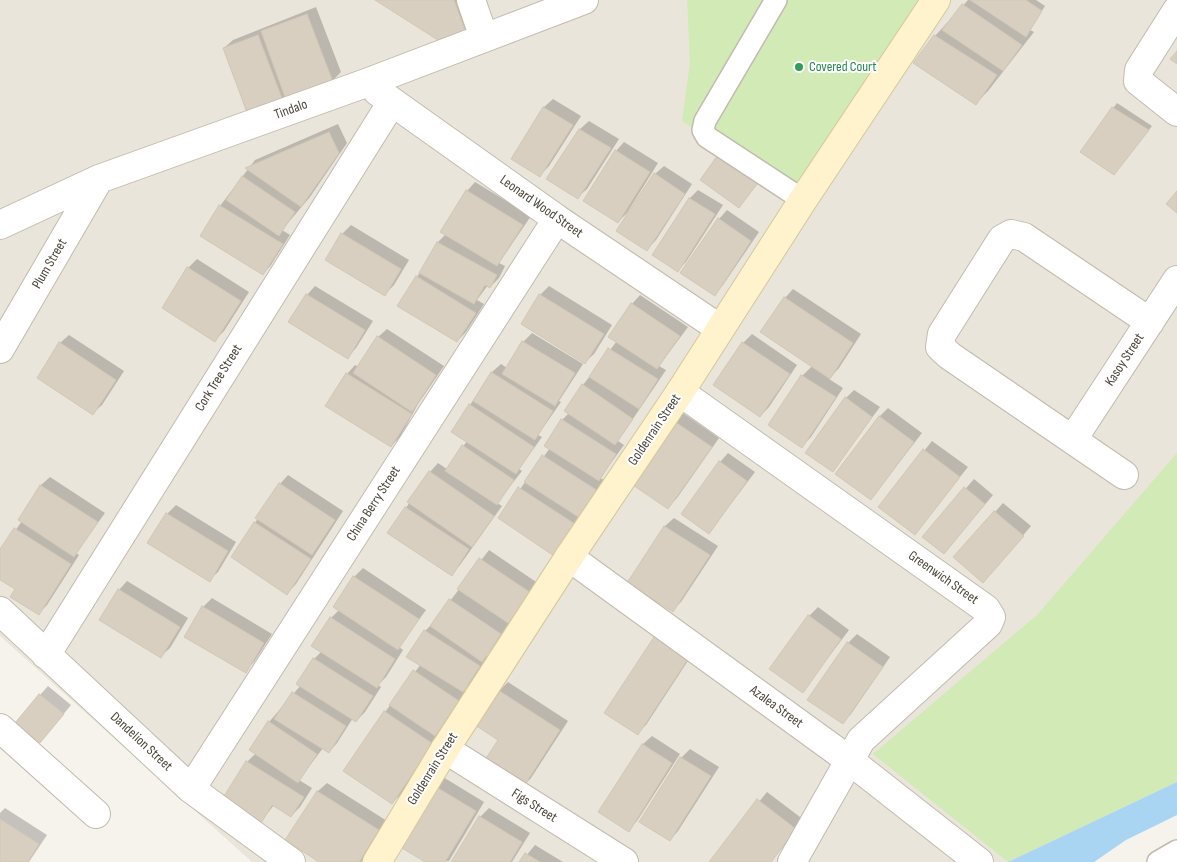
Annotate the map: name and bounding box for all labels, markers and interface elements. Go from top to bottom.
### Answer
place label: Covered Court [809,59,877,75]
marker: Covered Court [793,61,805,73]
street label: Tindalo [272,96,310,124]
street label: Leonard Wood Street [496,172,586,242]
street label: Plum Street [29,236,71,292]
street label: Kasoy Street [1102,330,1148,390]
street label: Cork Tree Street [192,342,246,414]
street label: Goldenrain Street [625,391,685,469]
street label: China Berry Street [343,463,405,545]
street label: Greenwich Street [905,548,981,608]
street label: Azalea Street [746,682,806,732]
street label: Dandelion Street [106,709,176,775]
street label: Goldenrain Street [404,730,462,808]
street label: Figs Street [508,785,560,827]

